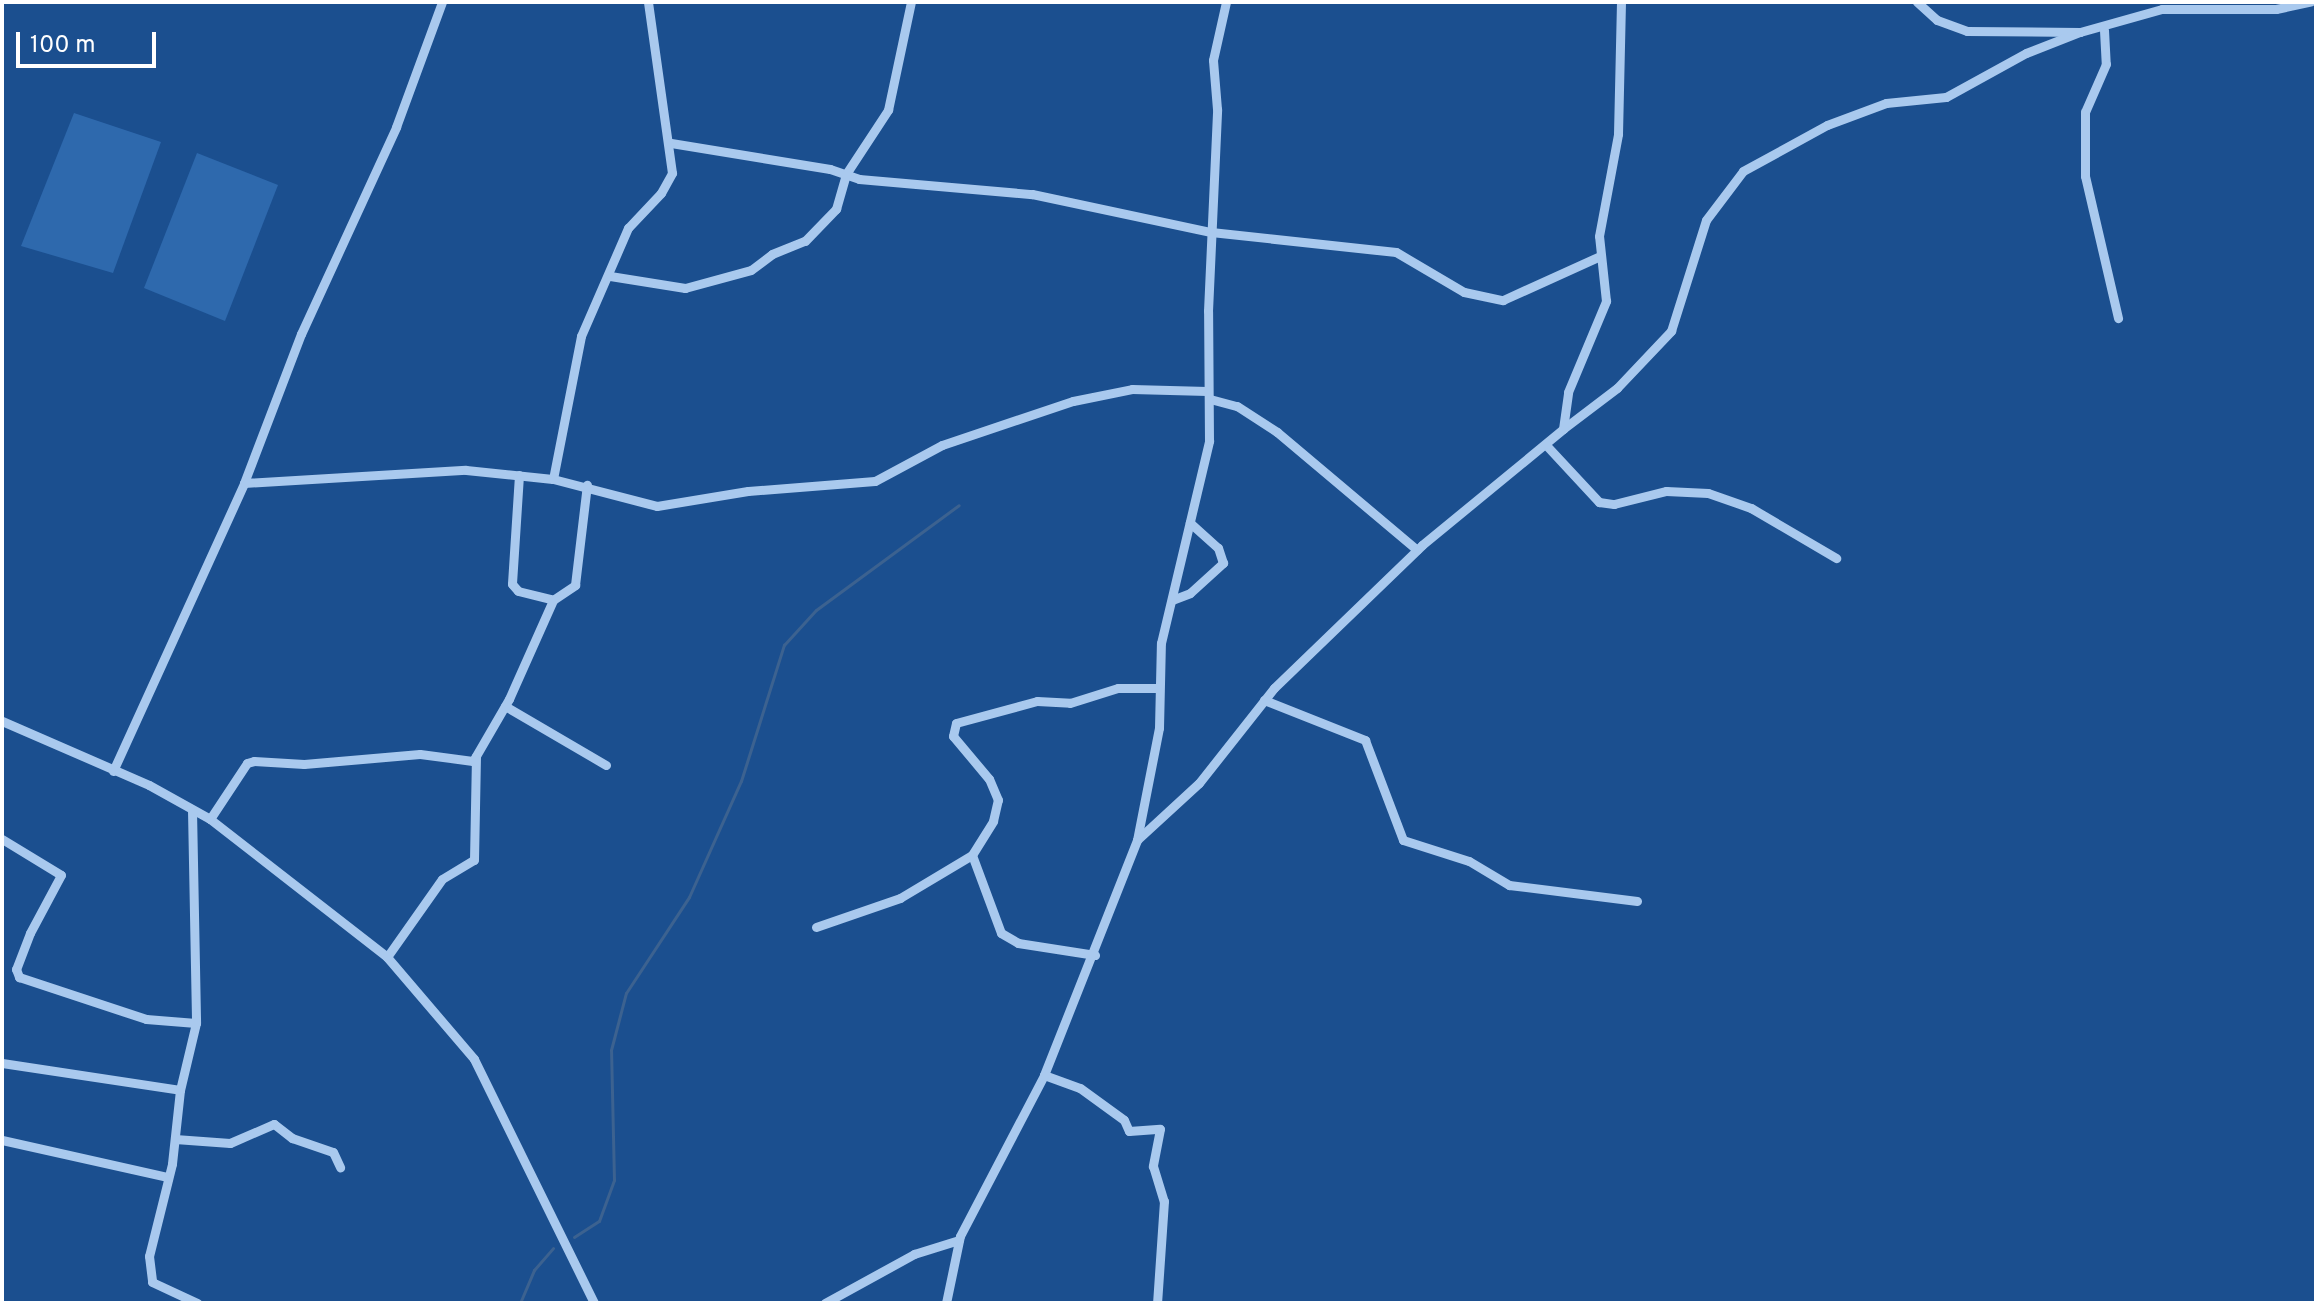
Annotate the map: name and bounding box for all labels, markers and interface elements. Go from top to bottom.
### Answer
scale bar [20,16,160,66]
text: 100 m [30,31,96,61]

